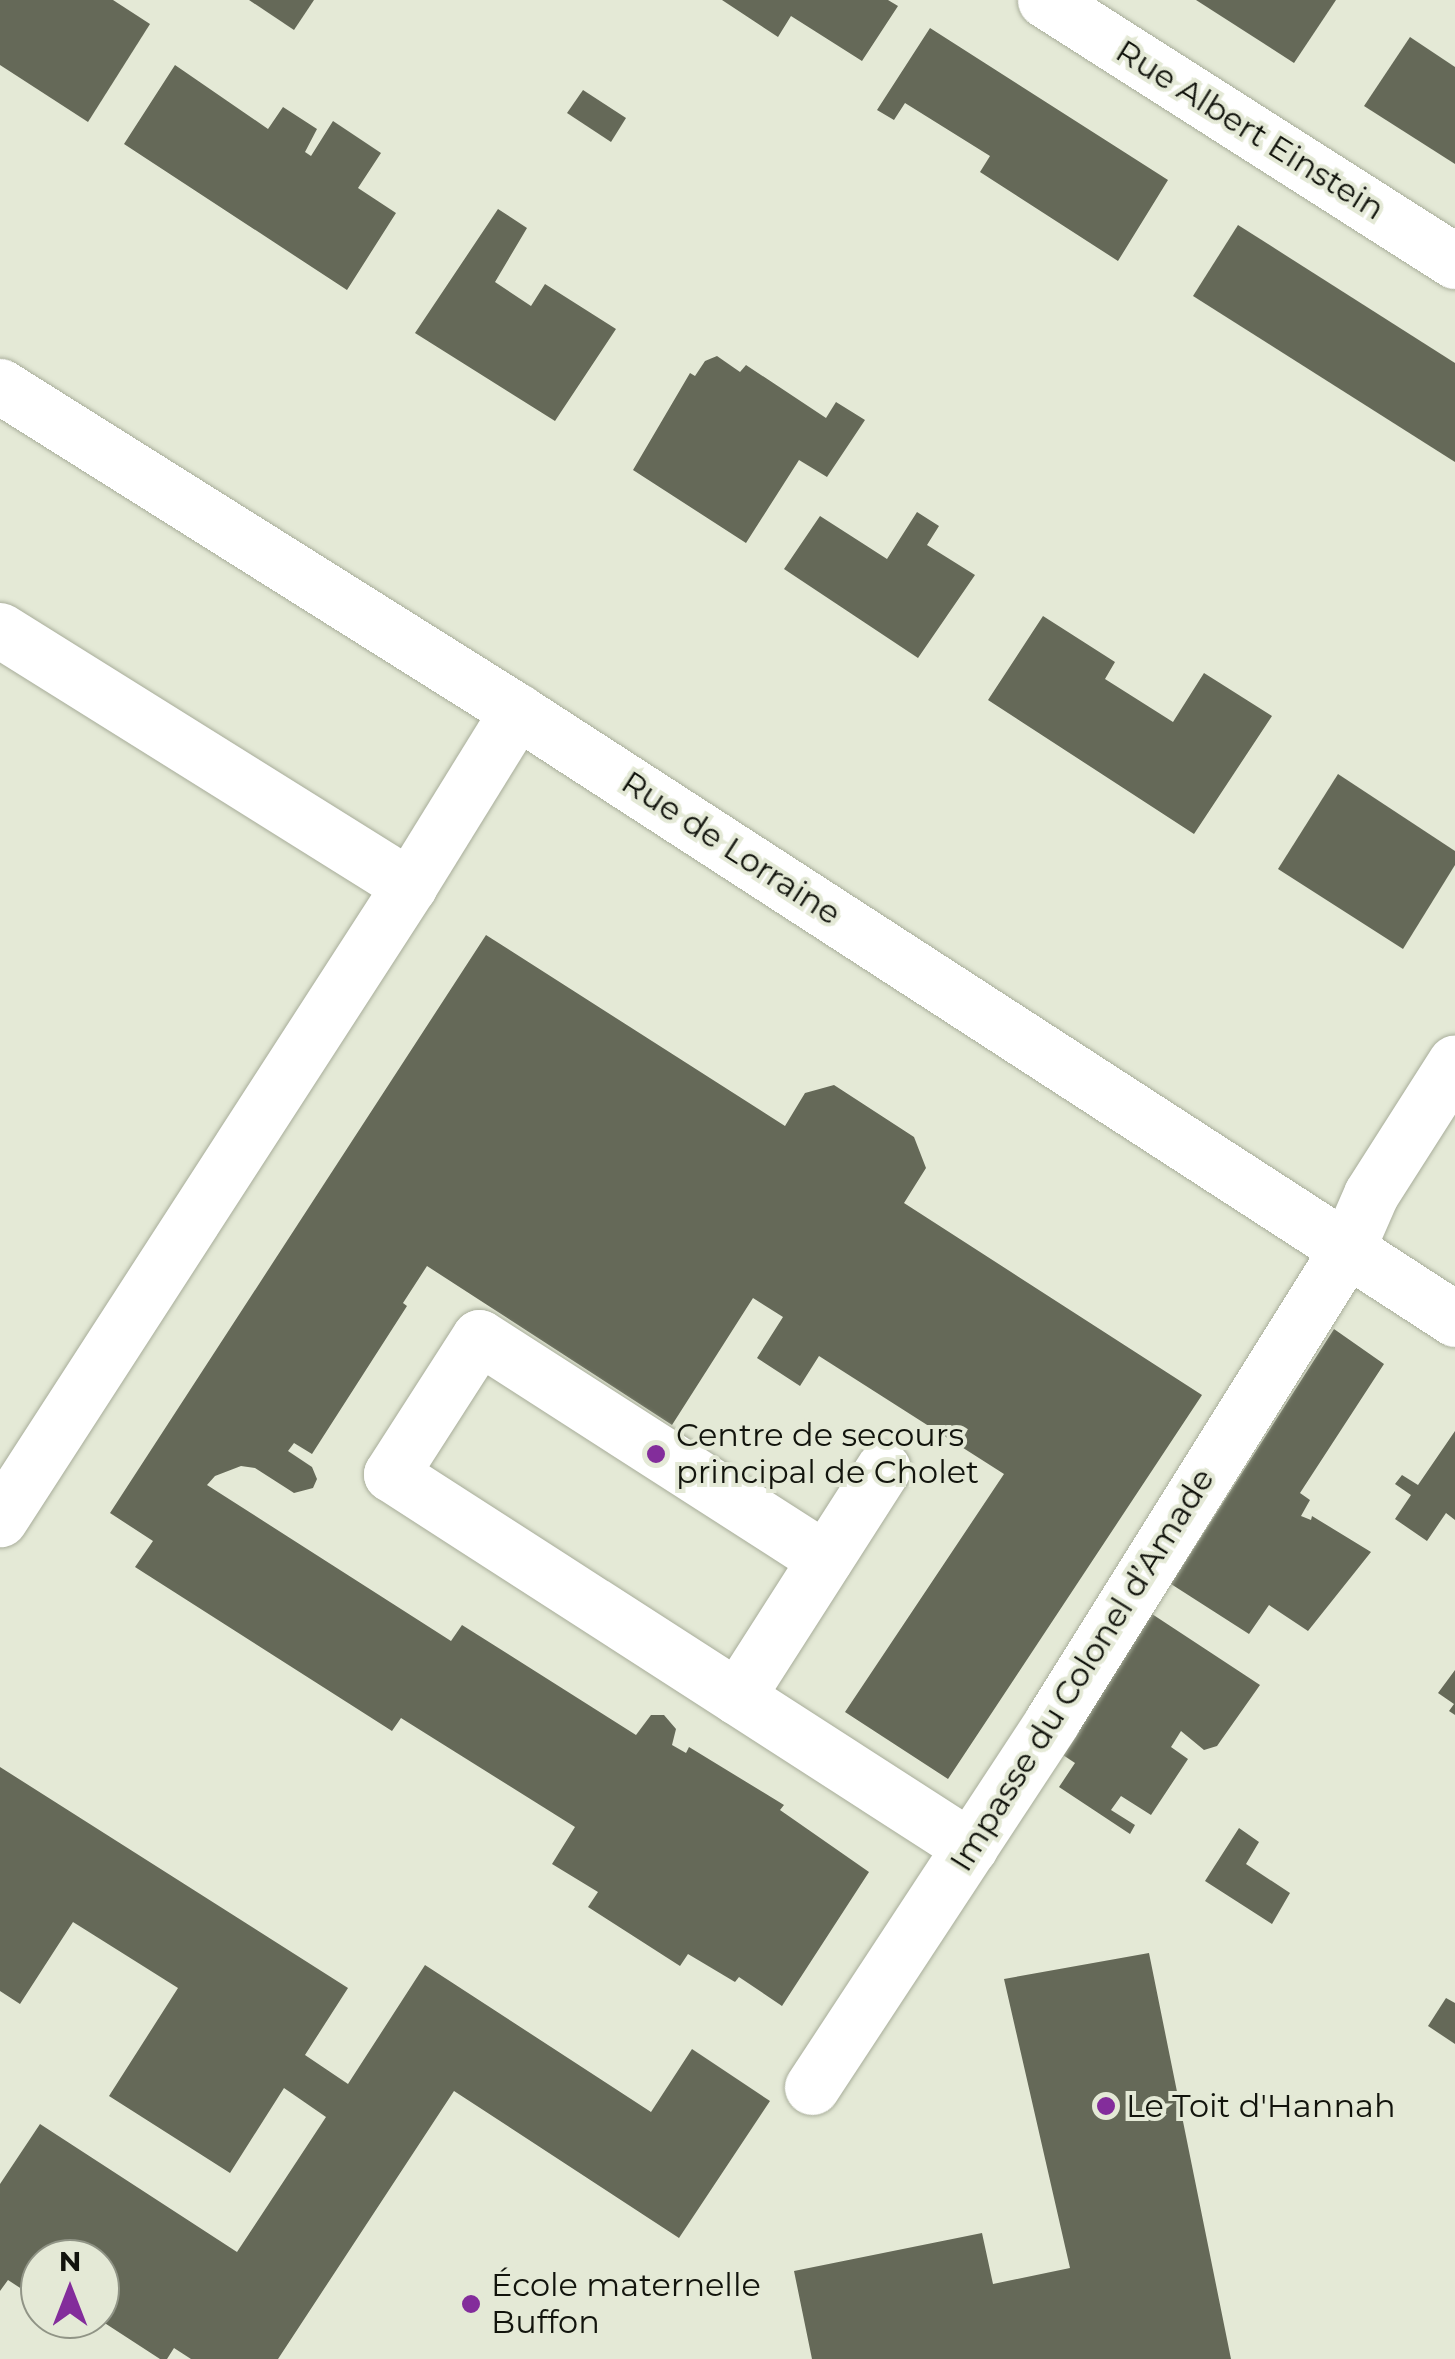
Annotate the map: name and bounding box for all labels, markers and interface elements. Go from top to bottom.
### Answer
street label: Rue Albert Einstein [1109,32,1391,228]
street label: Rue de Lorraine [614,763,848,933]
place label: Centre de secours principal de Cholet [676,1417,979,1492]
marker: Centre de secours principal de Cholet [645,1443,667,1465]
street label: Impasse du Colonel d’Amade [942,1462,1222,1878]
place label: Le Toit d'Hannah [1126,2087,1396,2125]
marker: Le Toit d'Hannah [1095,2095,1117,2117]
north arrow [20,2239,120,2339]
text: N [59,2244,81,2278]
place label: École maternelle Buffon [491,2267,761,2342]
marker: École maternelle Buffon [460,2293,482,2315]

